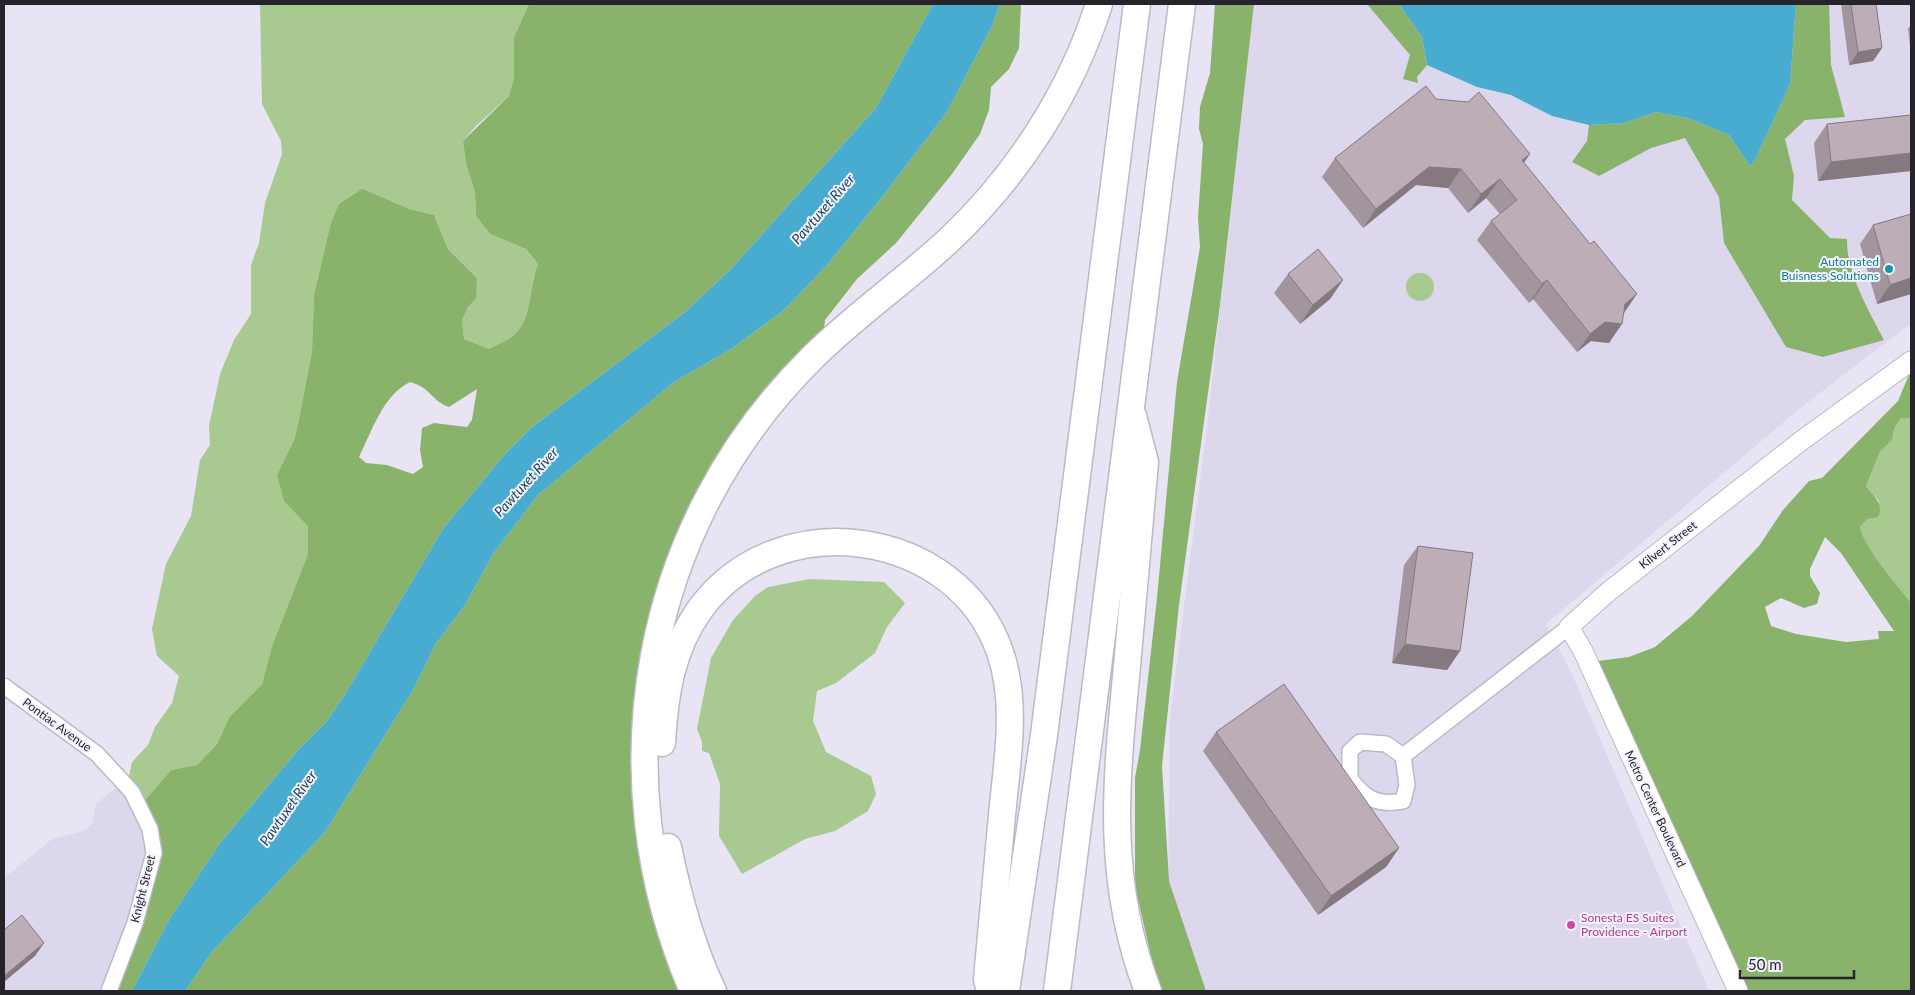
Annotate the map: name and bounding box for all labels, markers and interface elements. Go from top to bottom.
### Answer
water label: Pawtuxet River [788,170,858,247]
place label: Automated Buisness Solutions [1781,254,1879,283]
marker: Automated Buisness Solutions [1883,263,1895,275]
water label: Pawtuxet River [490,443,561,520]
street label: Kilvert Street [1636,517,1700,572]
street label: Pontiac Avenue [20,694,95,755]
street label: Metro Center Boulevard [1622,748,1689,870]
water label: Pawtuxet River [256,767,320,848]
street label: Knight Street [127,853,158,924]
place label: Sonesta ES Suites Providence - Airport [1581,910,1688,939]
marker: Sonesta ES Suites Providence - Airport [1565,919,1577,931]
scale bar [1740,948,1854,980]
text: 50 m [1748,955,1782,973]

